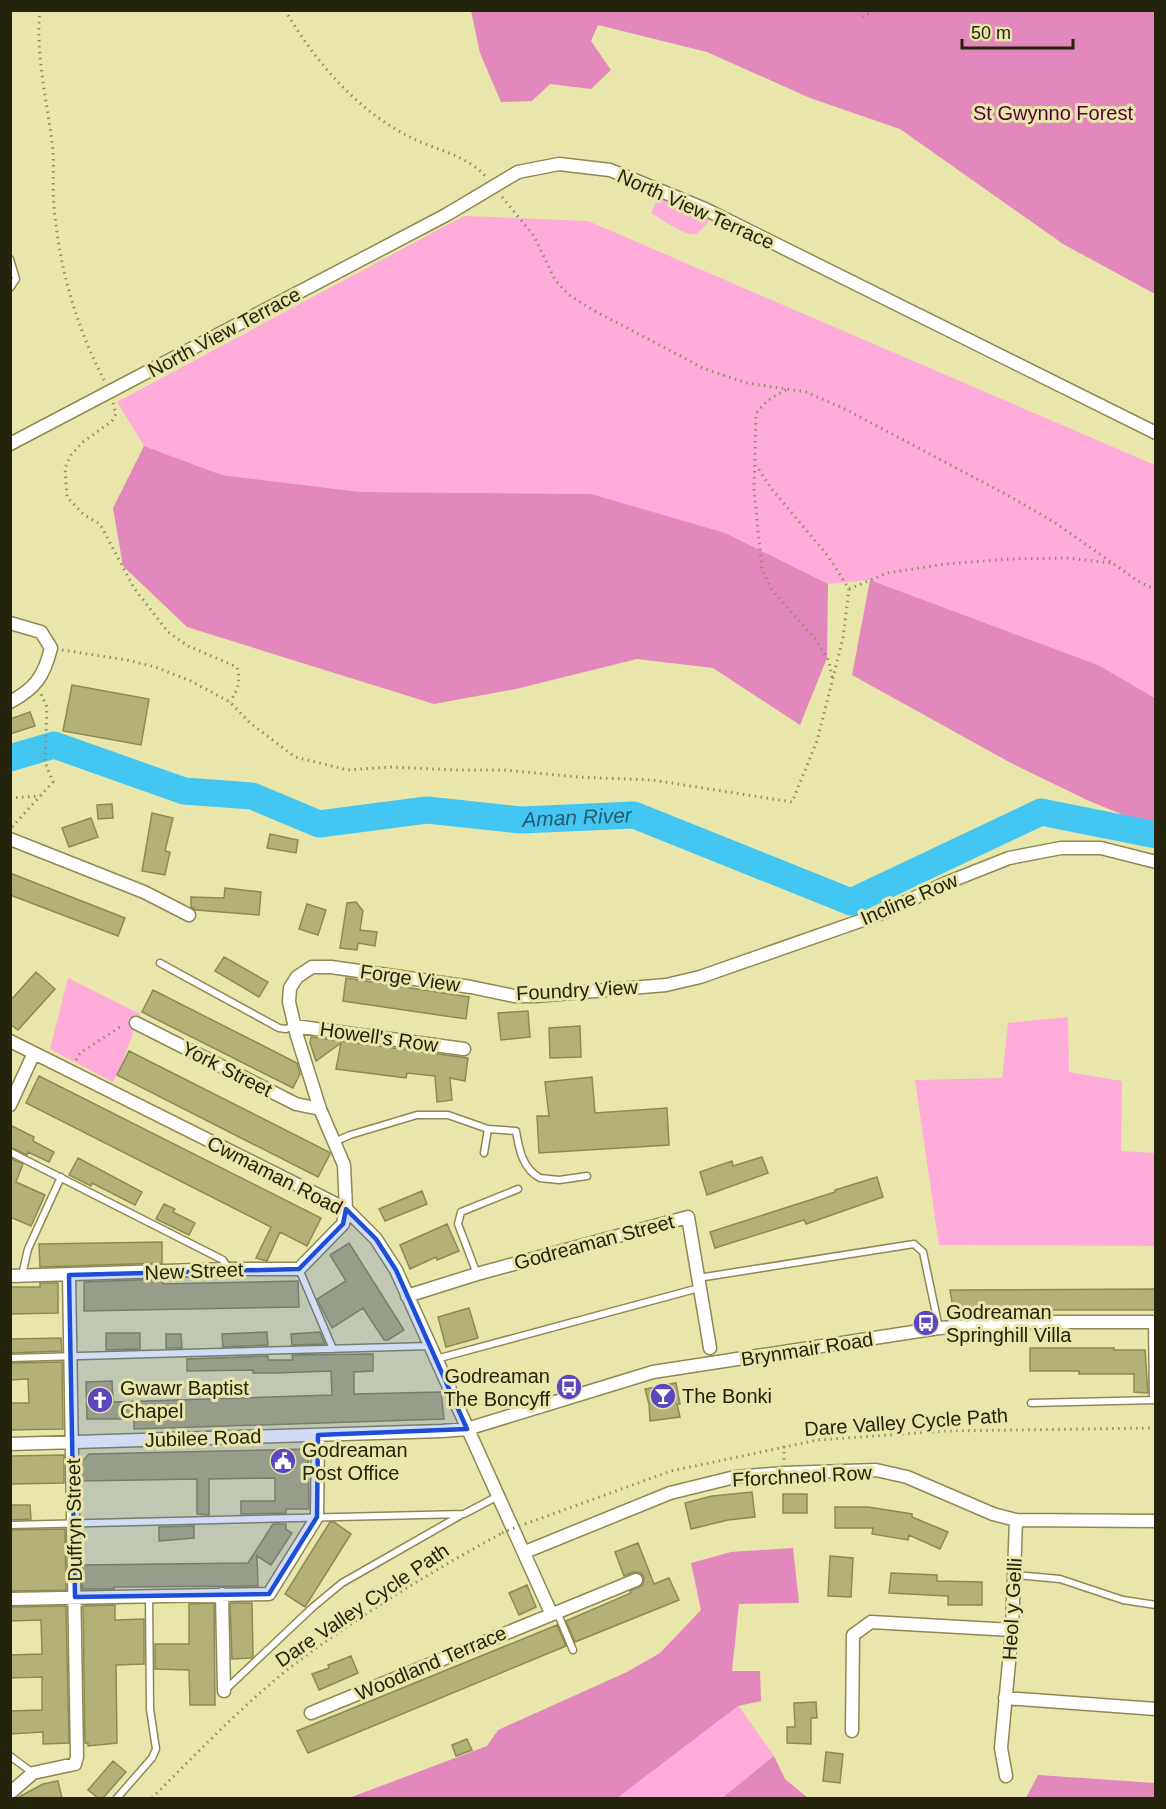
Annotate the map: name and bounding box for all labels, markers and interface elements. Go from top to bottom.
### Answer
scale bar [962,12,1073,50]
text: 50 m [971,23,1011,43]
park label: St Gwynno Forest [973,102,1133,124]
street label: North View Terrace [614,165,778,253]
street label: North View Terrace [144,283,304,381]
water label: Aman River [520,803,633,831]
street label: Incline Row [857,868,961,929]
street label: Forge View [359,960,462,996]
street label: Foundry View [516,976,639,1004]
street label: Howell's Row [318,1018,440,1056]
street label: York Street [178,1037,276,1101]
street label: Cwmaman Road [204,1131,346,1219]
street label: Godreaman Street [512,1210,677,1274]
street label: New Street [144,1258,244,1284]
place label: Godreaman Springhill Villa [946,1301,1072,1346]
bus stop icon: Godreaman Springhill Villa [911,1308,941,1338]
street label: Brynmair Road [739,1328,875,1370]
place label: Godreaman The Boncyff [444,1365,550,1410]
bus stop icon: Godreaman The Boncyff [554,1372,584,1402]
place label: Gwawr Baptist Chapel [120,1377,249,1422]
bar icon: The Bonki [648,1381,678,1411]
church icon: Gwawr Baptist Chapel [85,1385,115,1415]
place label: The Bonki [682,1385,772,1407]
street label: Dare Valley Cycle Path [803,1404,1009,1440]
street label: Jubilee Road [144,1425,262,1451]
place label: Godreaman Post Office [302,1439,408,1484]
public building icon: Godreaman Post Office [268,1446,298,1476]
street label: Duffryn Street [62,1458,86,1582]
street label: Fforchneol Row [731,1461,873,1491]
street label: Dare Valley Cycle Path [271,1539,453,1671]
street label: Heol y Gelli [998,1557,1026,1661]
street label: Woodland Terrace [352,1621,510,1705]

